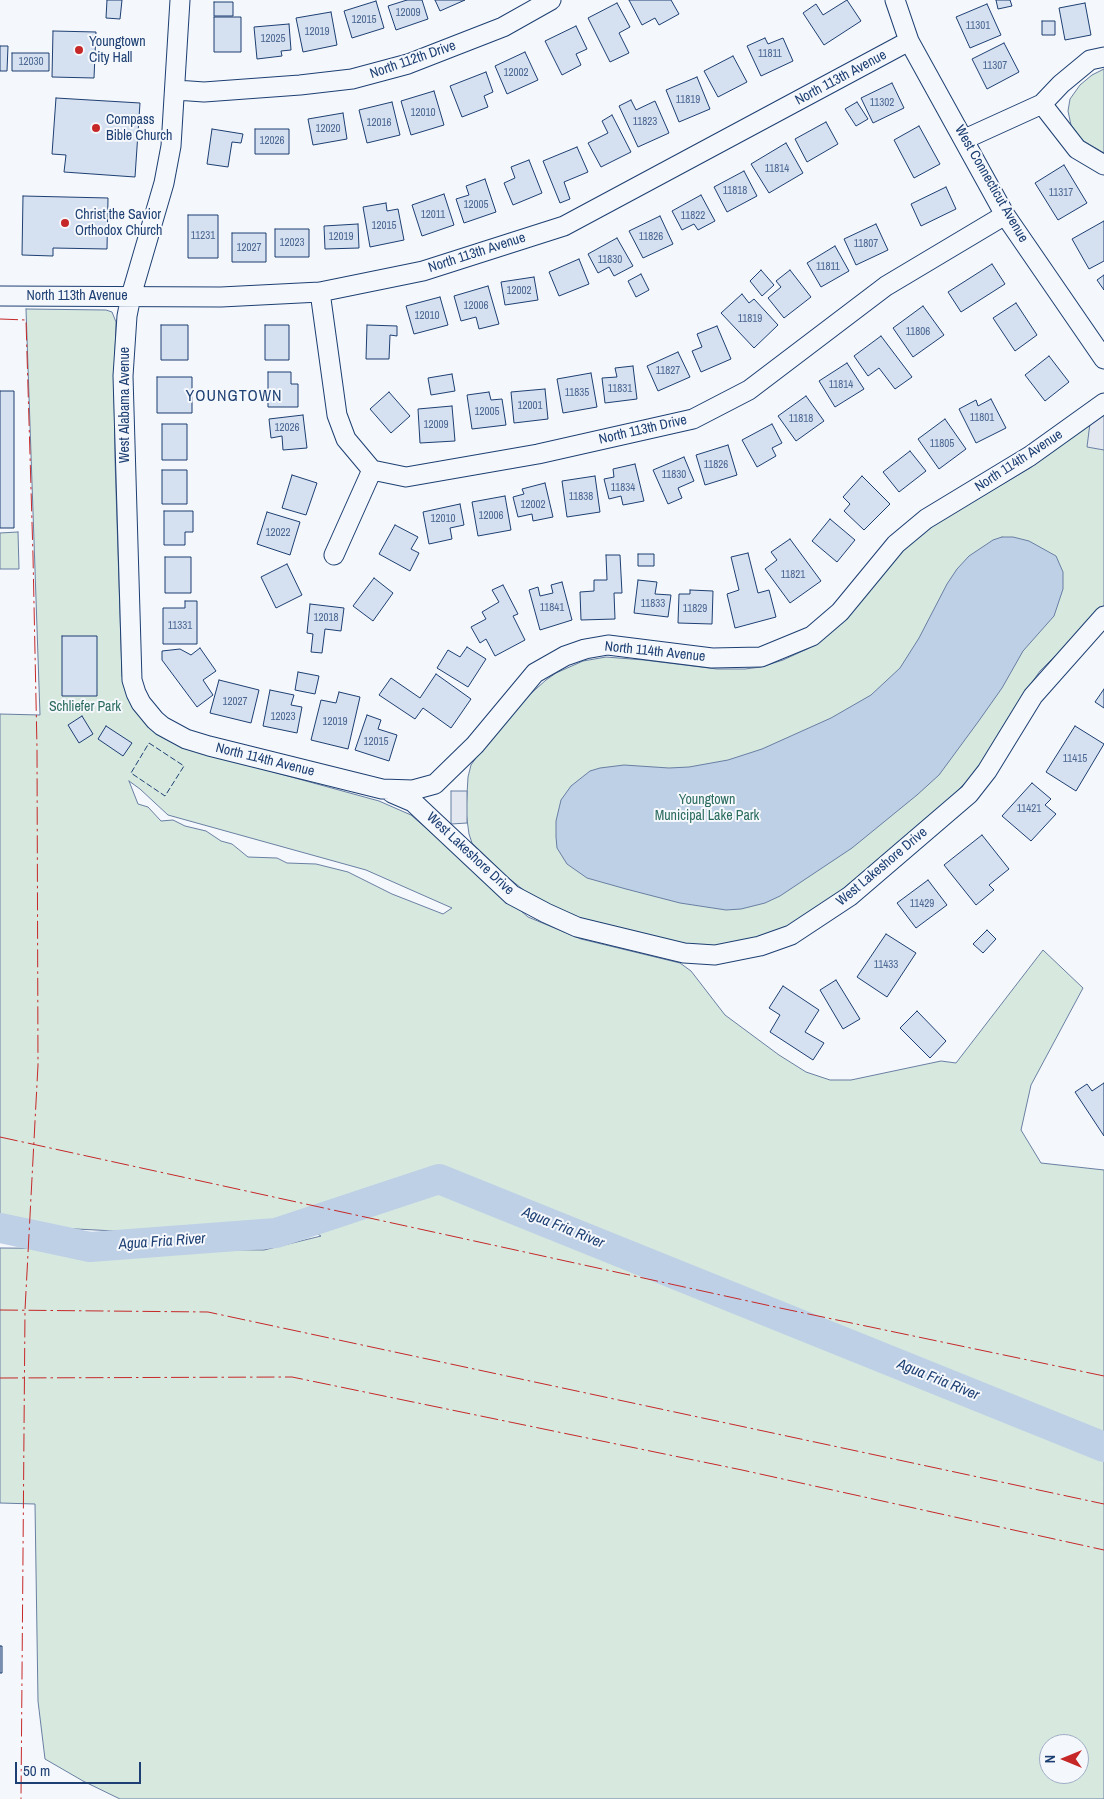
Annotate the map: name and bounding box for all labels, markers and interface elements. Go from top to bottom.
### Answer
house number: 12009 [395,6,421,20]
house number: 12015 [351,13,377,27]
house number: 11301 [966,19,990,33]
house number: 12019 [304,25,330,39]
house number: 12025 [260,32,286,46]
place label: Youngtown City Hall [89,34,146,66]
street label: North 112th Drive [368,37,458,83]
marker: Youngtown City Hall [73,44,85,56]
house number: 11811 [758,47,782,61]
street label: North 113th Avenue [792,47,890,109]
house number: 12030 [18,55,44,69]
house number: 11307 [983,59,1007,73]
house number: 12002 [503,66,529,80]
house number: 11819 [676,93,700,107]
house number: 11302 [870,96,894,110]
house number: 12010 [410,106,436,120]
place label: Compass Bible Church [106,112,172,144]
house number: 11823 [633,115,657,129]
house number: 12016 [366,116,392,130]
marker: Compass Bible Church [90,122,102,134]
house number: 12020 [315,122,341,136]
street label: West Connecticut Avenue [951,122,1031,246]
house number: 12026 [259,134,285,148]
house number: 11814 [765,162,789,176]
house number: 11818 [723,184,747,198]
house number: 11317 [1049,186,1073,200]
house number: 12005 [463,198,489,212]
place label: Christ the Savior Orthodox Church [75,207,162,240]
house number: 12011 [421,208,445,222]
house number: 11822 [681,209,705,223]
marker: Christ the Savior Orthodox Church [59,217,71,229]
house number: 12015 [371,219,397,233]
house number: 11231 [191,229,215,243]
street label: North 113th Avenue [426,229,528,277]
house number: 12019 [328,230,354,244]
house number: 11826 [639,230,663,244]
house number: 12023 [279,236,305,250]
house number: 11807 [854,237,878,251]
house number: 12027 [236,241,262,255]
house number: 11830 [598,253,622,267]
house number: 11811 [816,260,840,274]
house number: 12002 [506,284,532,298]
street label: North 113th Avenue [26,288,128,304]
house number: 12006 [463,299,489,313]
house number: 12010 [414,309,440,323]
house number: 11819 [738,312,762,326]
house number: 11806 [906,325,930,339]
street label: West Alabama Avenue [117,347,133,463]
house number: 11827 [656,364,680,378]
house number: 11814 [829,378,853,392]
house number: 11831 [608,382,632,396]
house number: 11835 [565,386,589,400]
district label: YOUNGTOWN [184,387,284,407]
house number: 12001 [517,399,543,413]
house number: 12005 [474,405,500,419]
house number: 11801 [970,411,994,425]
street label: North 113th Drive [597,412,689,448]
house number: 11818 [789,412,813,426]
house number: 12009 [423,418,449,432]
house number: 12026 [274,421,300,435]
street label: North 114th Avenue [972,426,1066,496]
house number: 11805 [930,437,954,451]
house number: 11826 [704,458,728,472]
house number: 11830 [662,468,686,482]
house number: 11834 [611,481,635,495]
house number: 11838 [569,490,593,504]
house number: 12002 [520,498,546,512]
house number: 12006 [478,509,504,523]
house number: 12010 [430,512,456,526]
house number: 12022 [265,526,291,540]
house number: 11821 [781,568,805,582]
house number: 11833 [641,597,665,611]
house number: 11841 [540,601,564,615]
house number: 11829 [683,602,707,616]
house number: 12018 [313,611,339,625]
house number: 11331 [168,619,192,633]
street label: North 114th Avenue [604,638,706,666]
house number: 12027 [222,695,248,709]
park label: Schliefer Park [49,699,121,715]
house number: 12023 [270,710,296,724]
house number: 12019 [322,715,348,729]
house number: 12015 [363,735,389,749]
street label: North 114th Avenue [214,740,316,780]
house number: 11415 [1063,752,1087,766]
park label: Youngtown Municipal Lake Park [655,792,759,824]
house number: 11421 [1017,802,1041,816]
street label: West Lakeshore Drive [423,809,517,899]
street label: West Lakeshore Drive [833,824,931,910]
house number: 11429 [910,897,934,911]
house number: 11433 [874,958,898,972]
water label: Agua Fria River [519,1203,607,1253]
water label: Agua Fria River [118,1230,206,1254]
water label: Agua Fria River [894,1355,982,1405]
north arrow [1039,1734,1089,1784]
scale bar [18,1752,144,1784]
text: N [1041,1755,1059,1763]
text: 50 m [23,1760,50,1781]

